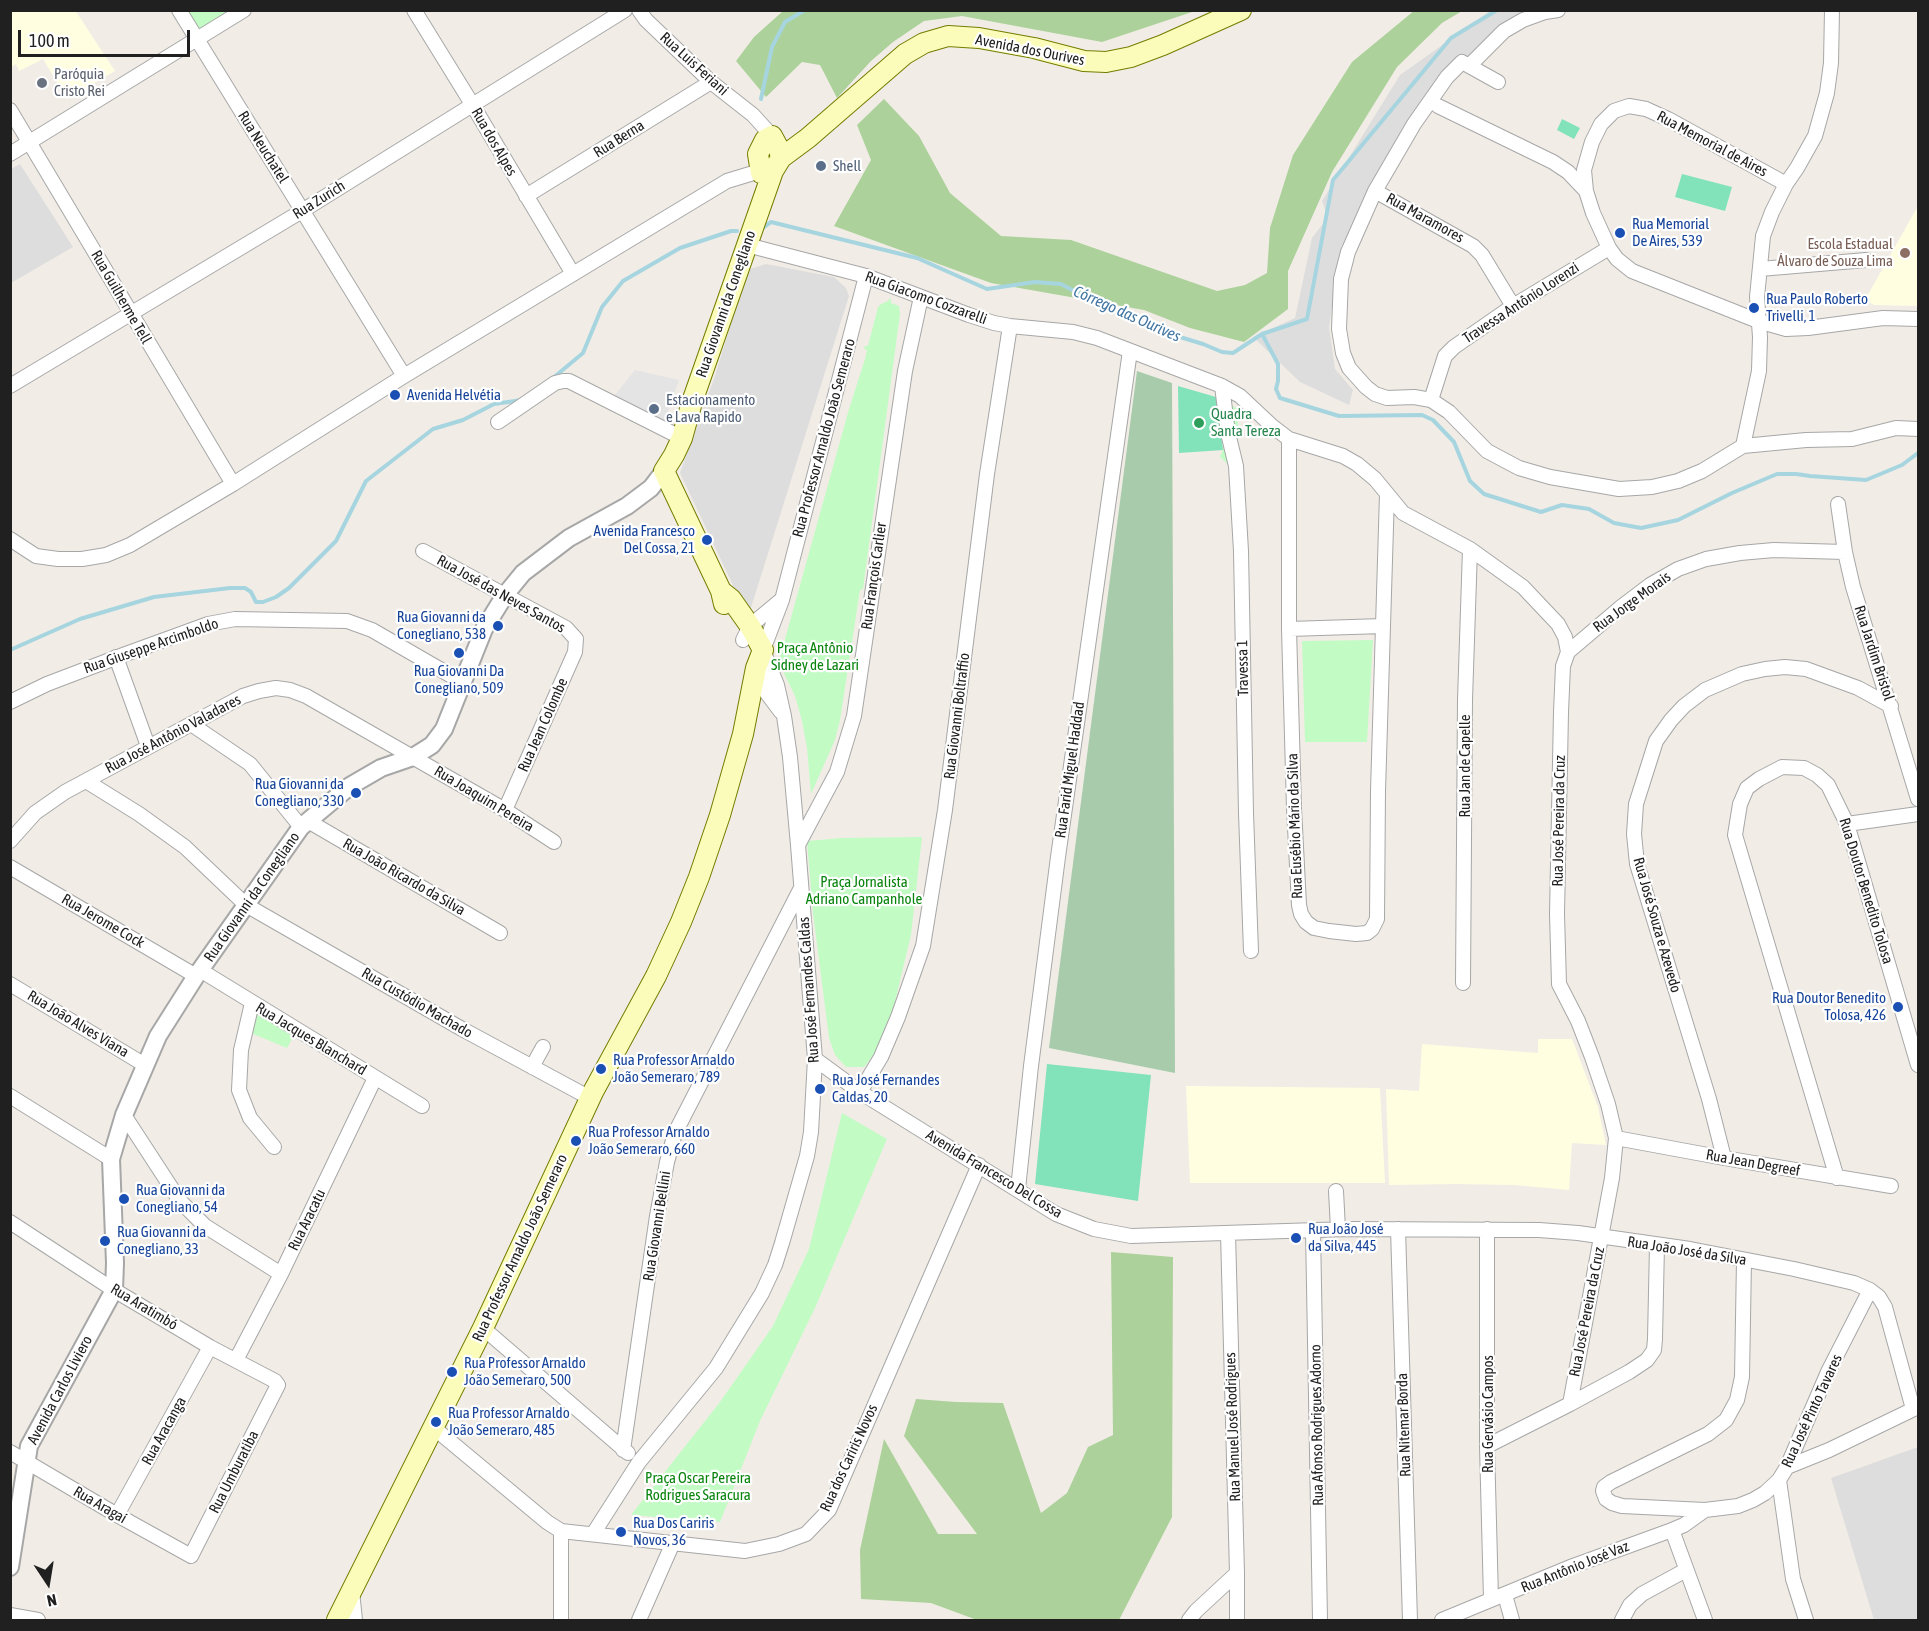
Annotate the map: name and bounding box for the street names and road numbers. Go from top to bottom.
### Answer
street label: Rua Luis Feriani [656,29,732,99]
street label: Avenida dos Ourives [974,31,1086,69]
street label: Rua dos Alpes [467,105,521,179]
street label: Rua Memorial de Aires [1654,107,1770,181]
street label: Rua Neuchatel [234,108,292,186]
street label: Rua Berna [590,116,648,162]
street label: Rua Zurich [289,177,349,223]
street label: Rua Maramores [1383,189,1467,247]
street label: Rua Giovanni da Conegliano [692,228,760,380]
street label: Rua Guilherme Tell [87,247,155,347]
street label: Travessa Antônio Lorenzi [1459,259,1583,347]
street label: Rua Giacomo Cozzarelli [862,268,990,328]
street label: Rua Professor Arnaldo João Semeraro [789,337,859,539]
street label: Rua François Carlier [858,521,890,631]
street label: Rua José das Neves Santos [434,551,568,637]
street label: Rua Jorge Morais [1590,568,1674,636]
street label: Rua Jardim Bristol [1850,603,1898,703]
street label: Rua Giuseppe Arcimboldo [81,614,221,678]
street label: Travessa 1 [1234,640,1252,696]
street label: Rua Giovanni Boltraffio [940,652,974,780]
street label: Rua Jean Colombe [514,675,572,775]
street label: Rua José Antônio Valadares [102,691,244,777]
street label: Rua Farid Miguel Haddad [1052,701,1088,839]
street label: Rua Jan de Capelle [1456,714,1474,818]
street label: Rua Eusébio Mário da Silva [1283,753,1307,899]
street label: Rua José Pereira da Cruz [1549,755,1569,887]
street label: Rua Joaquim Pereira [431,762,537,836]
street label: Rua Doutor Benedito Tolosa [1835,816,1897,966]
street label: Rua Giovanni da Conegliano [200,829,304,965]
street label: Rua João Ricardo da Silva [340,835,468,919]
street label: Rua José Souza e Azevedo [1629,855,1685,995]
street label: Rua Jerome Cock [58,890,148,952]
street label: Rua José Fernandes Caldas [795,916,823,1064]
street label: Rua Custódio Machado [358,964,476,1042]
street label: Rua João Alves Viana [24,987,132,1061]
street label: Rua Jacques Blanchard [252,999,370,1079]
street label: Avenida Francesco Del Cossa [922,1126,1066,1222]
street label: Rua Jean Degreef [1704,1146,1802,1180]
street label: Rua Professor Arnaldo João Semeraro [469,1151,571,1345]
street label: Rua Giovanni Bellini [639,1170,675,1282]
street label: Rua Aracatu [284,1186,330,1254]
street label: Rua João José da Silva [1626,1233,1748,1269]
street label: Rua José Pereira da Cruz [1566,1246,1608,1378]
street label: Rua Aratimbó [107,1280,181,1334]
street label: Avenida Carlos Liviero [24,1333,96,1447]
street label: Rua Afonso Rodrigues Adorno [1307,1344,1327,1506]
street label: Rua Manuel José Rodrigues [1221,1352,1245,1502]
street label: Rua José Pinto Tavares [1778,1352,1846,1470]
street label: Rua Gervásio Campos [1479,1355,1497,1473]
street label: Rua Nitemar Borda [1393,1373,1415,1477]
street label: Rua Aracanga [138,1394,190,1468]
street label: Rua dos Cariris Novos [816,1402,882,1514]
street label: Rua Umburatiba [205,1427,263,1517]
street label: Rua Aragaí [70,1483,130,1527]
street label: Rua Antônio José Vaz [1518,1537,1632,1597]

